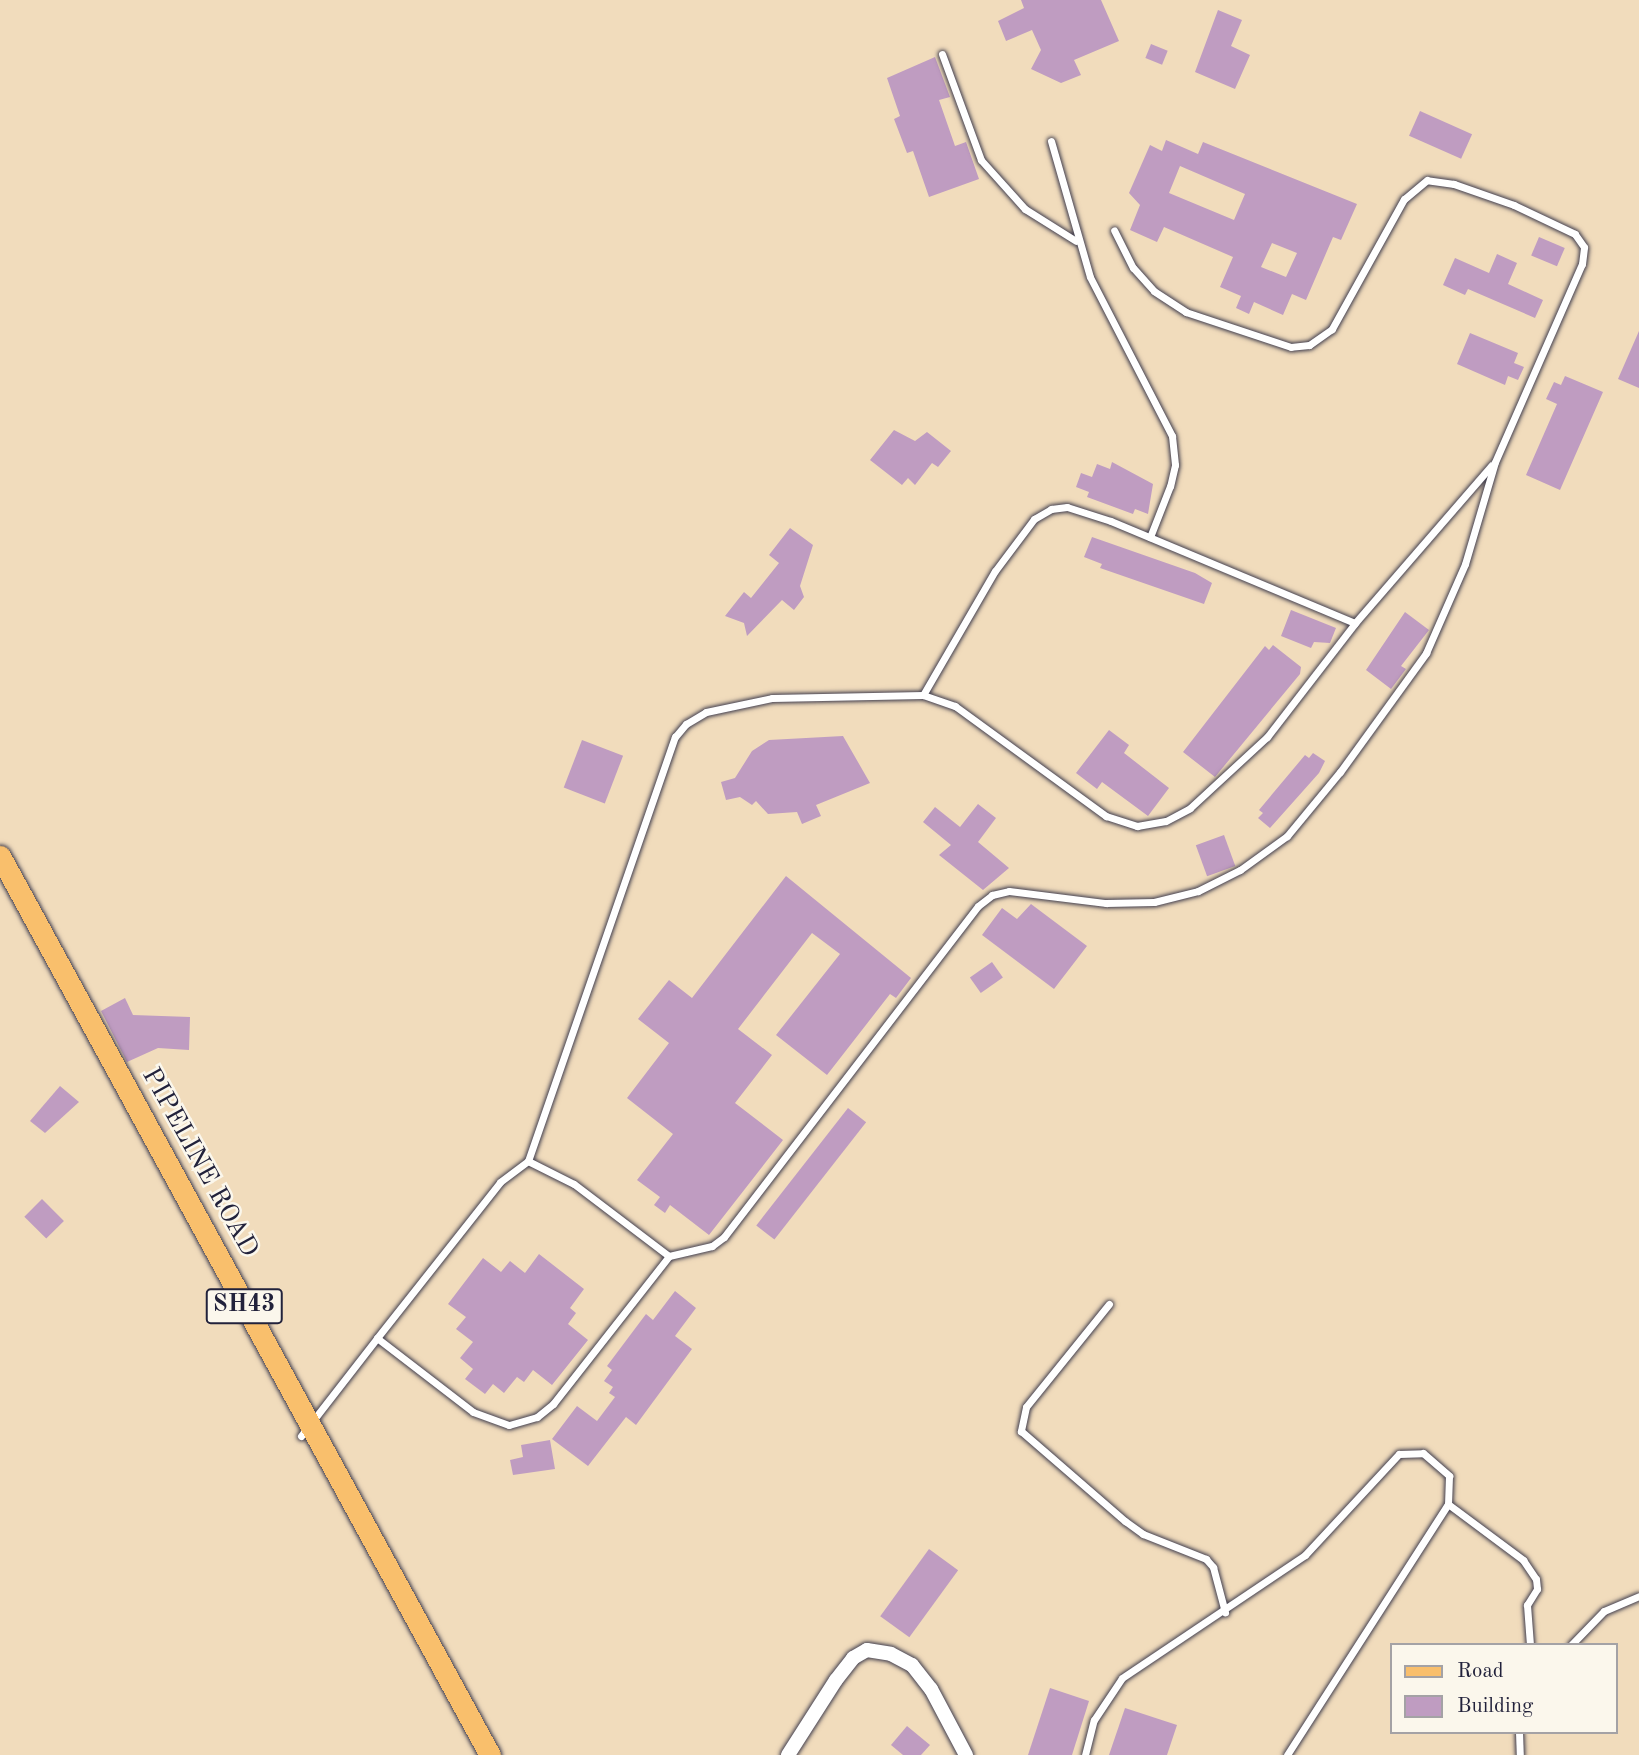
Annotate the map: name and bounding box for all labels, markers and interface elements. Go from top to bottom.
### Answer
street label: PIPELINE ROAD [134,1063,264,1263]
road number: SH43 [205,1286,282,1326]
legend [1390,1643,1618,1734]
text: Road [1457,1661,1504,1682]
text: Building [1457,1696,1533,1717]

